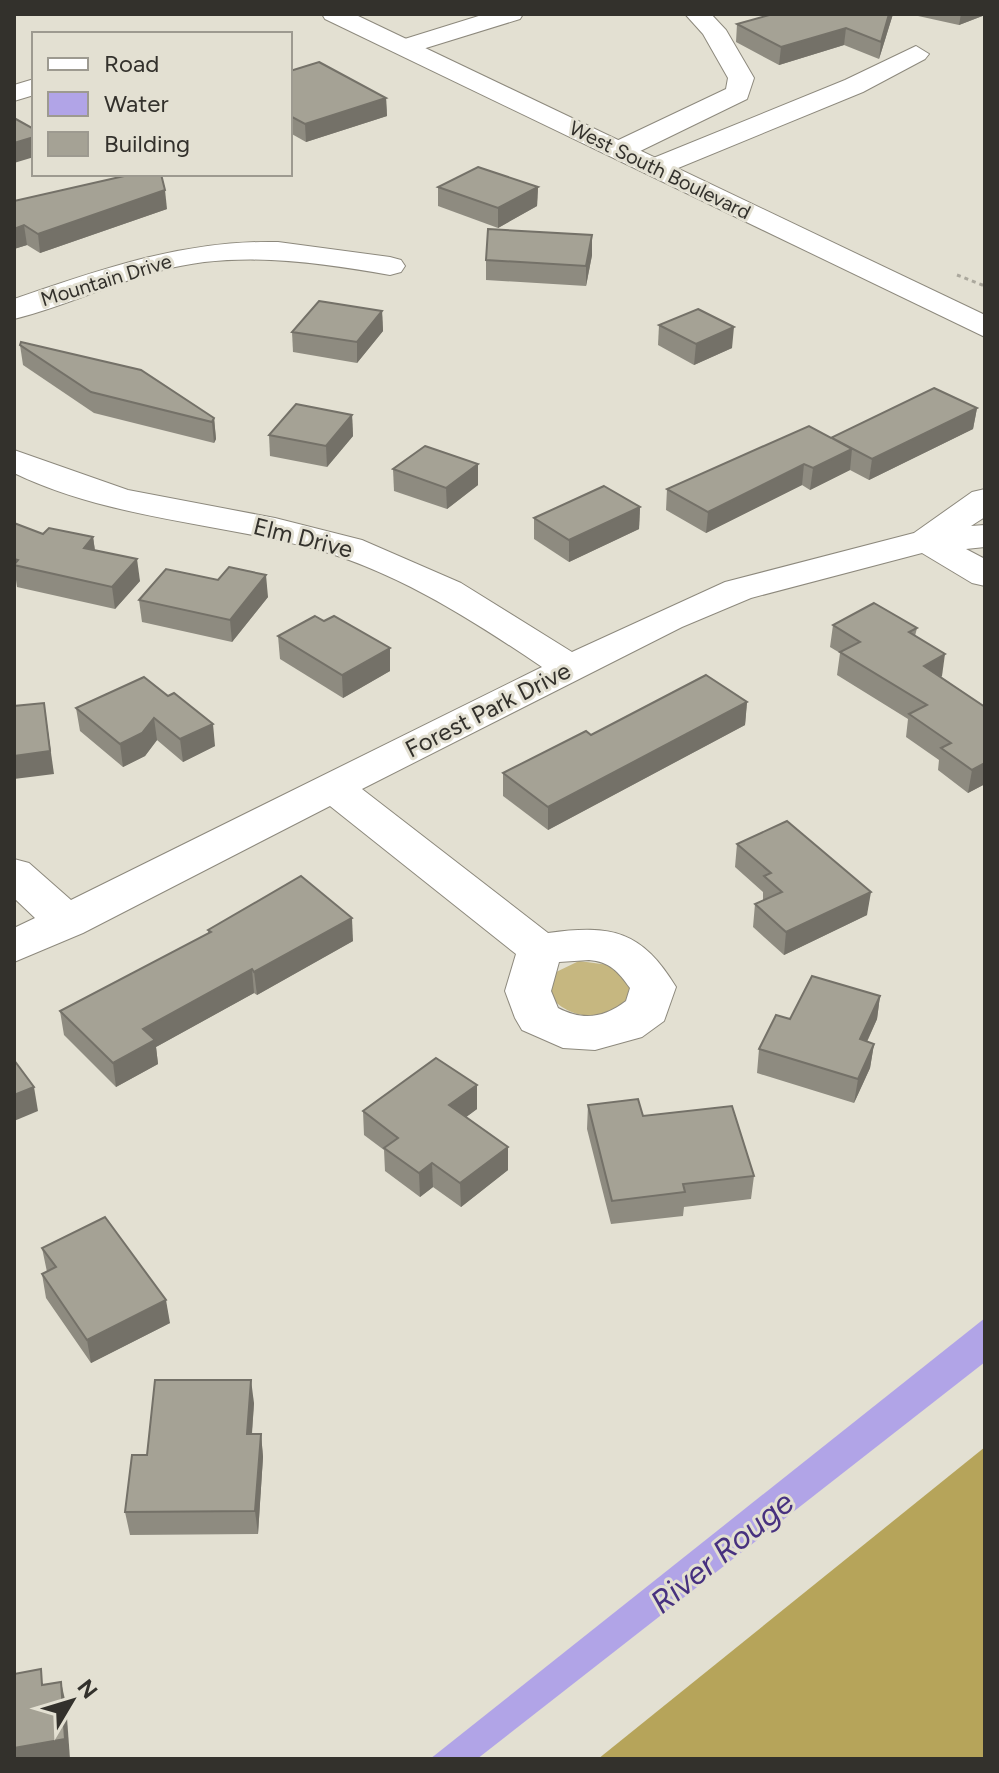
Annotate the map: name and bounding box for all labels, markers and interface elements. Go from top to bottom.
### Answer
legend [32,32,292,176]
text: Road [104,49,159,78]
text: Water [104,89,169,118]
street label: West South Boulevard [565,116,755,224]
text: Building [104,129,190,158]
street label: Mountain Drive [38,249,174,311]
street label: Elm Drive [250,511,356,564]
street label: Forest Park Drive [400,655,575,764]
water label: River Rouge [643,1483,801,1621]
north arrow [32,1661,112,1741]
text: N [71,1674,103,1704]

